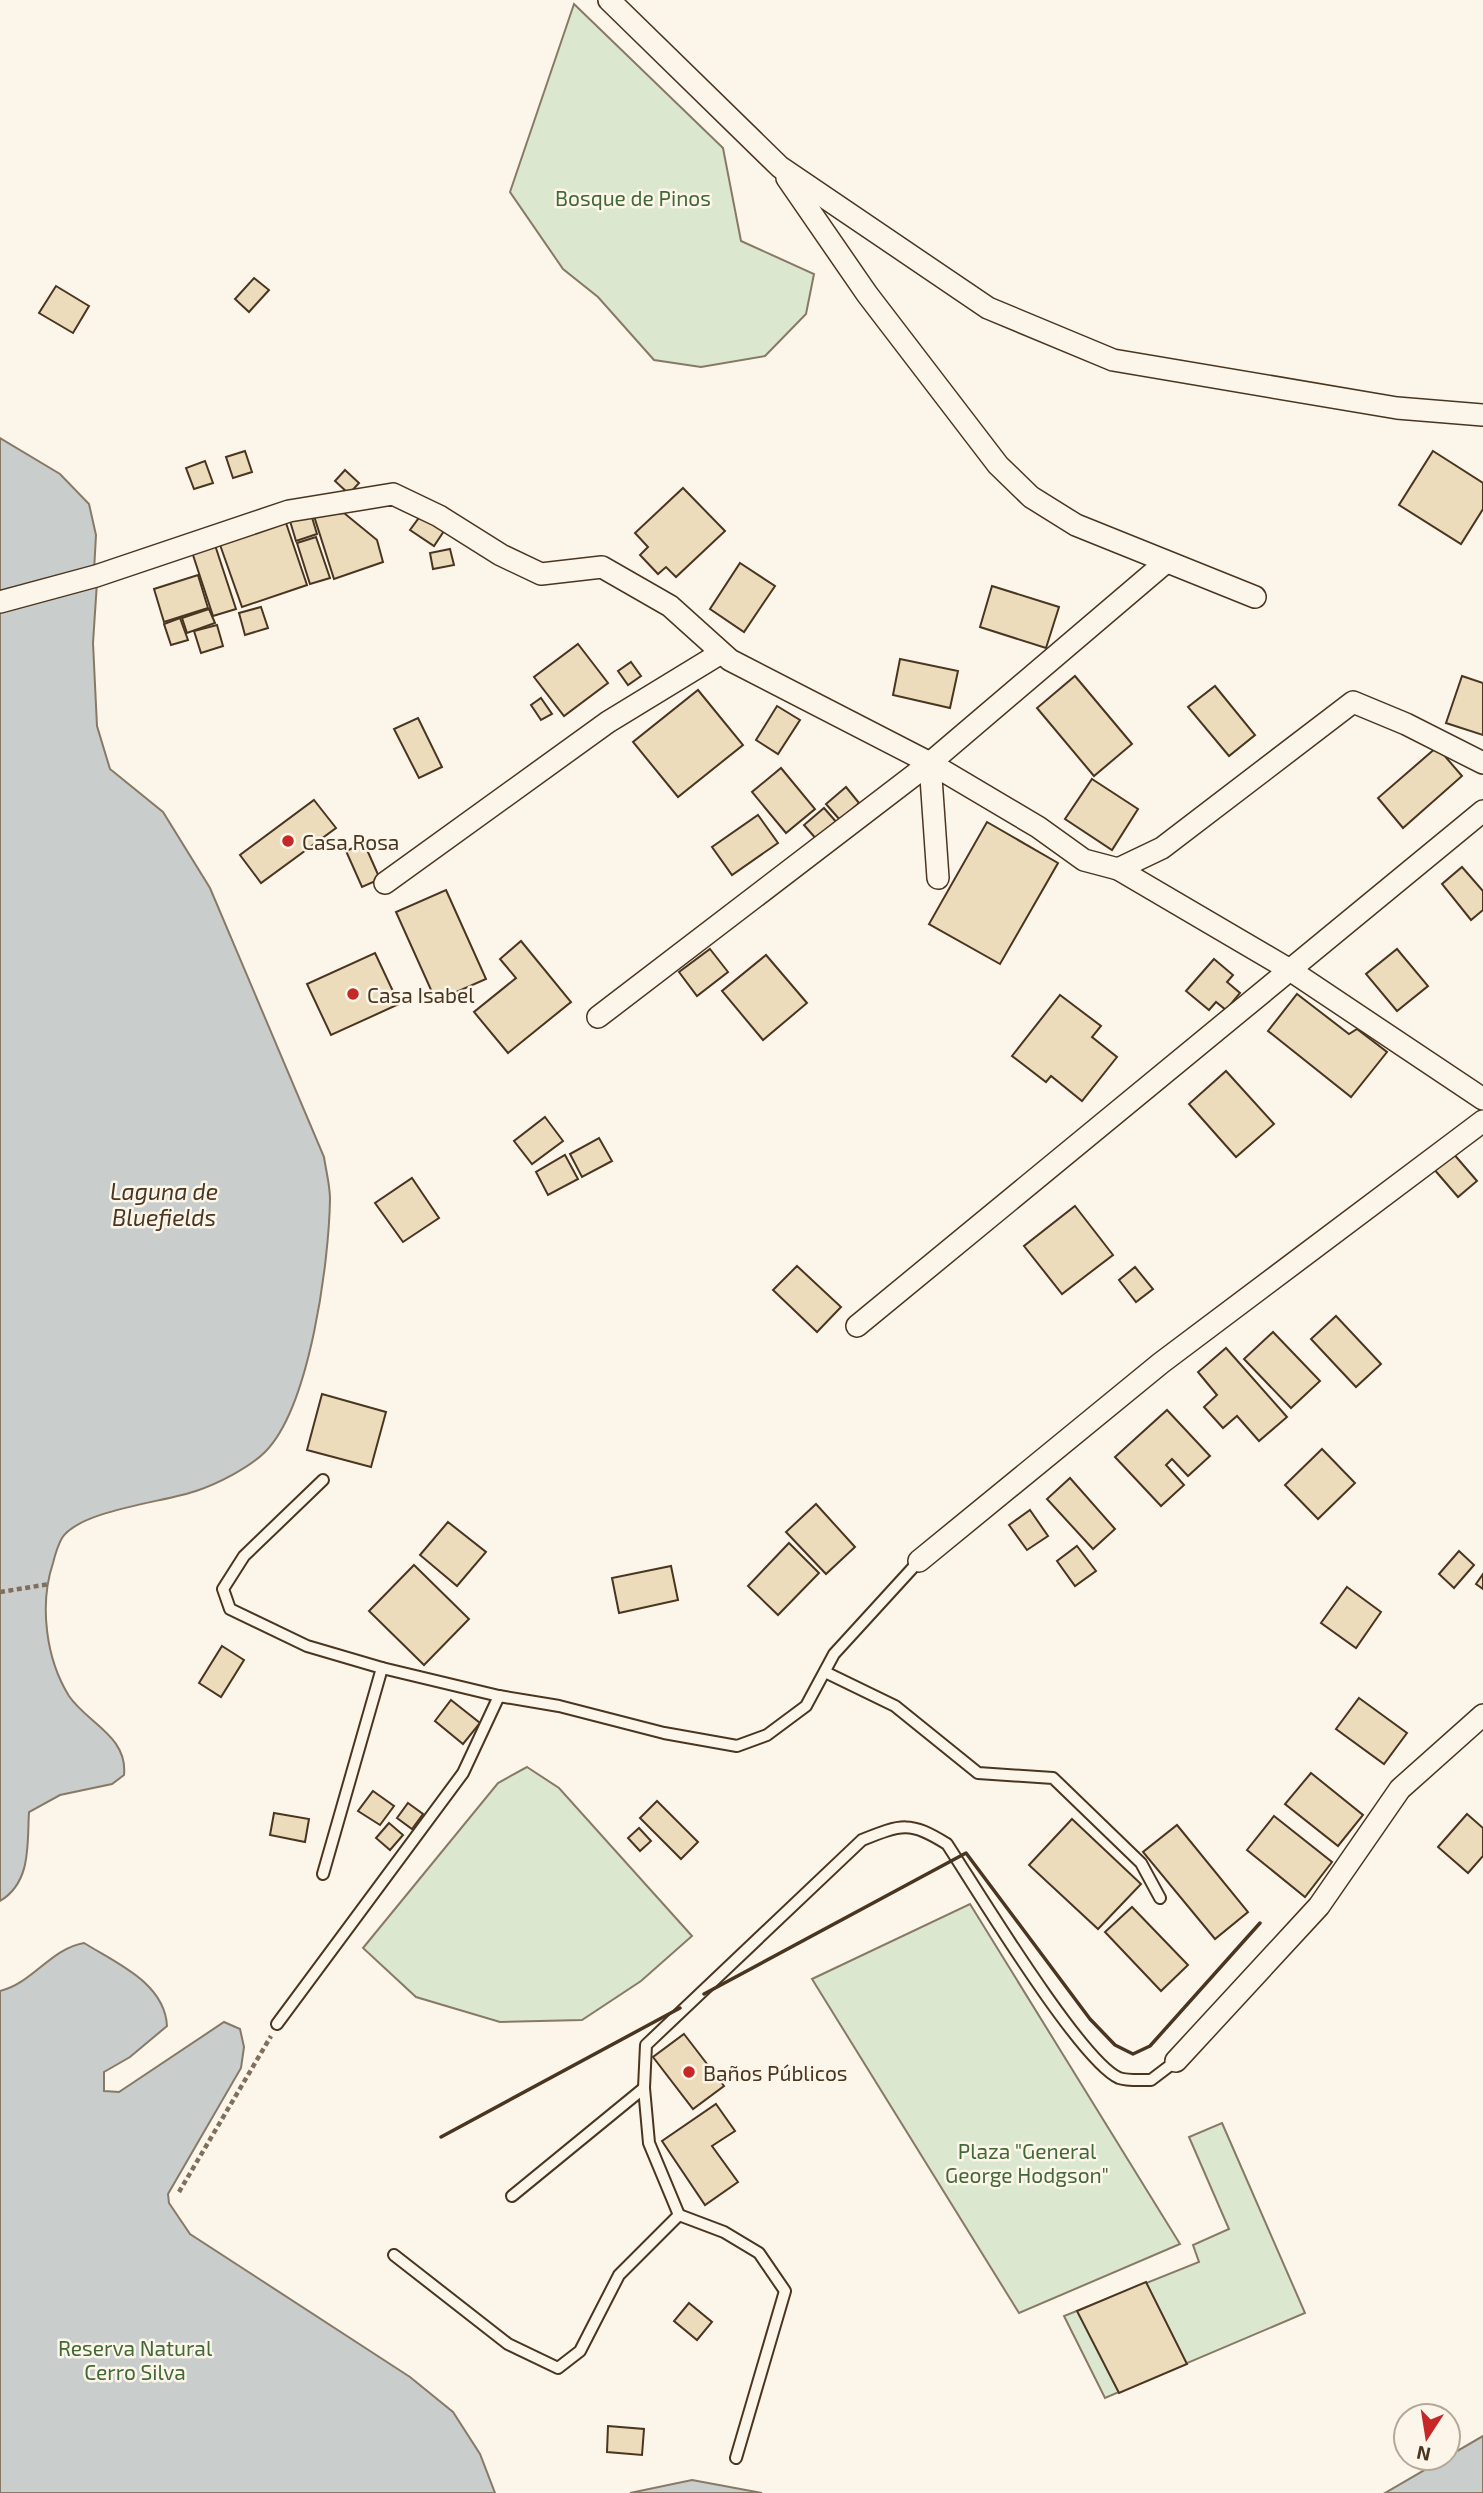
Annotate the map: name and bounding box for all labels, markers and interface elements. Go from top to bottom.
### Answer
park label: Bosque de Pinos [555,185,711,210]
place label: Casa Rosa [302,829,399,854]
marker: Casa Rosa [280,833,296,849]
place label: Casa Isabel [367,982,475,1007]
marker: Casa Isabel [345,986,361,1002]
water label: Laguna de Bluefields [110,1177,218,1231]
place label: Baños Públicos [703,2060,848,2085]
marker: Baños Públicos [681,2064,697,2080]
park label: Plaza "General George Hodgson" [945,2138,1109,2187]
park label: Reserva Natural Cerro Silva [58,2335,213,2384]
north arrow [1392,2402,1462,2472]
text: N [1414,2441,1432,2467]

